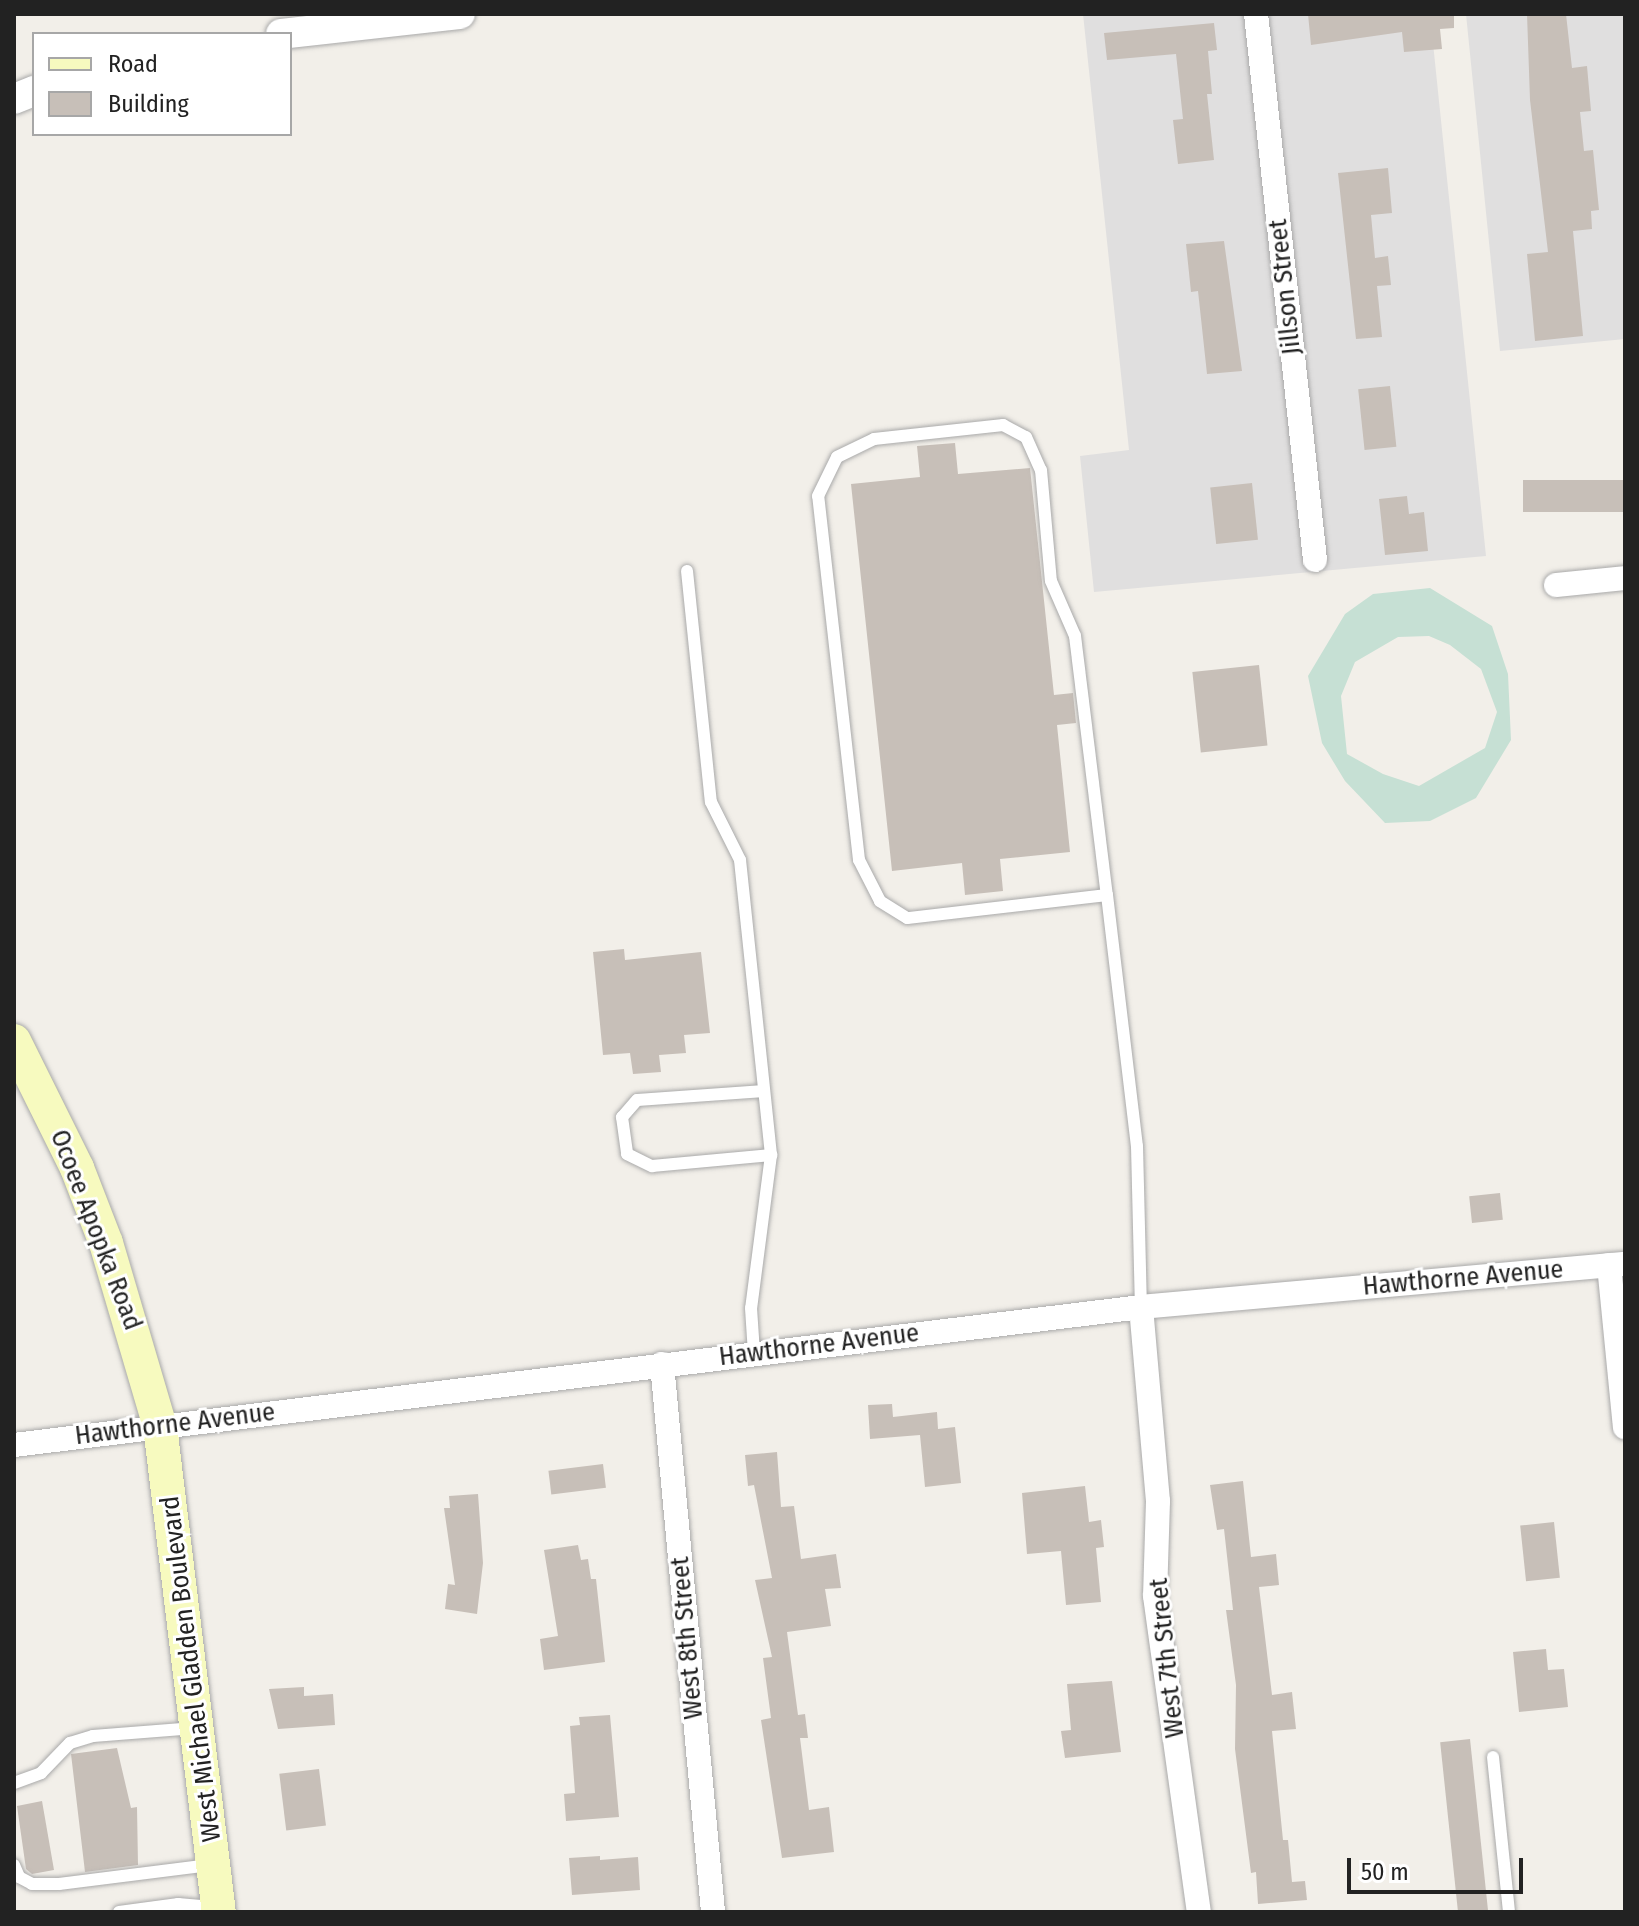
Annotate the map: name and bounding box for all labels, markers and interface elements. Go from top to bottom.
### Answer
legend [32,32,292,136]
text: Road [108,50,158,78]
text: Building [108,90,189,118]
street label: Jillson Street [1262,218,1308,356]
street label: Ocoee Apopka Road [43,1125,149,1335]
street label: Hawthorne Avenue [1361,1254,1565,1302]
street label: Hawthorne Avenue [717,1317,921,1373]
street label: Hawthorne Avenue [73,1396,277,1452]
street label: West Michael Gladden Boulevard [154,1494,228,1844]
street label: West 8th Street [664,1555,710,1721]
street label: West 7th Street [1143,1577,1191,1739]
scale bar [1351,1842,1527,1892]
text: 50 m [1361,1858,1409,1886]

